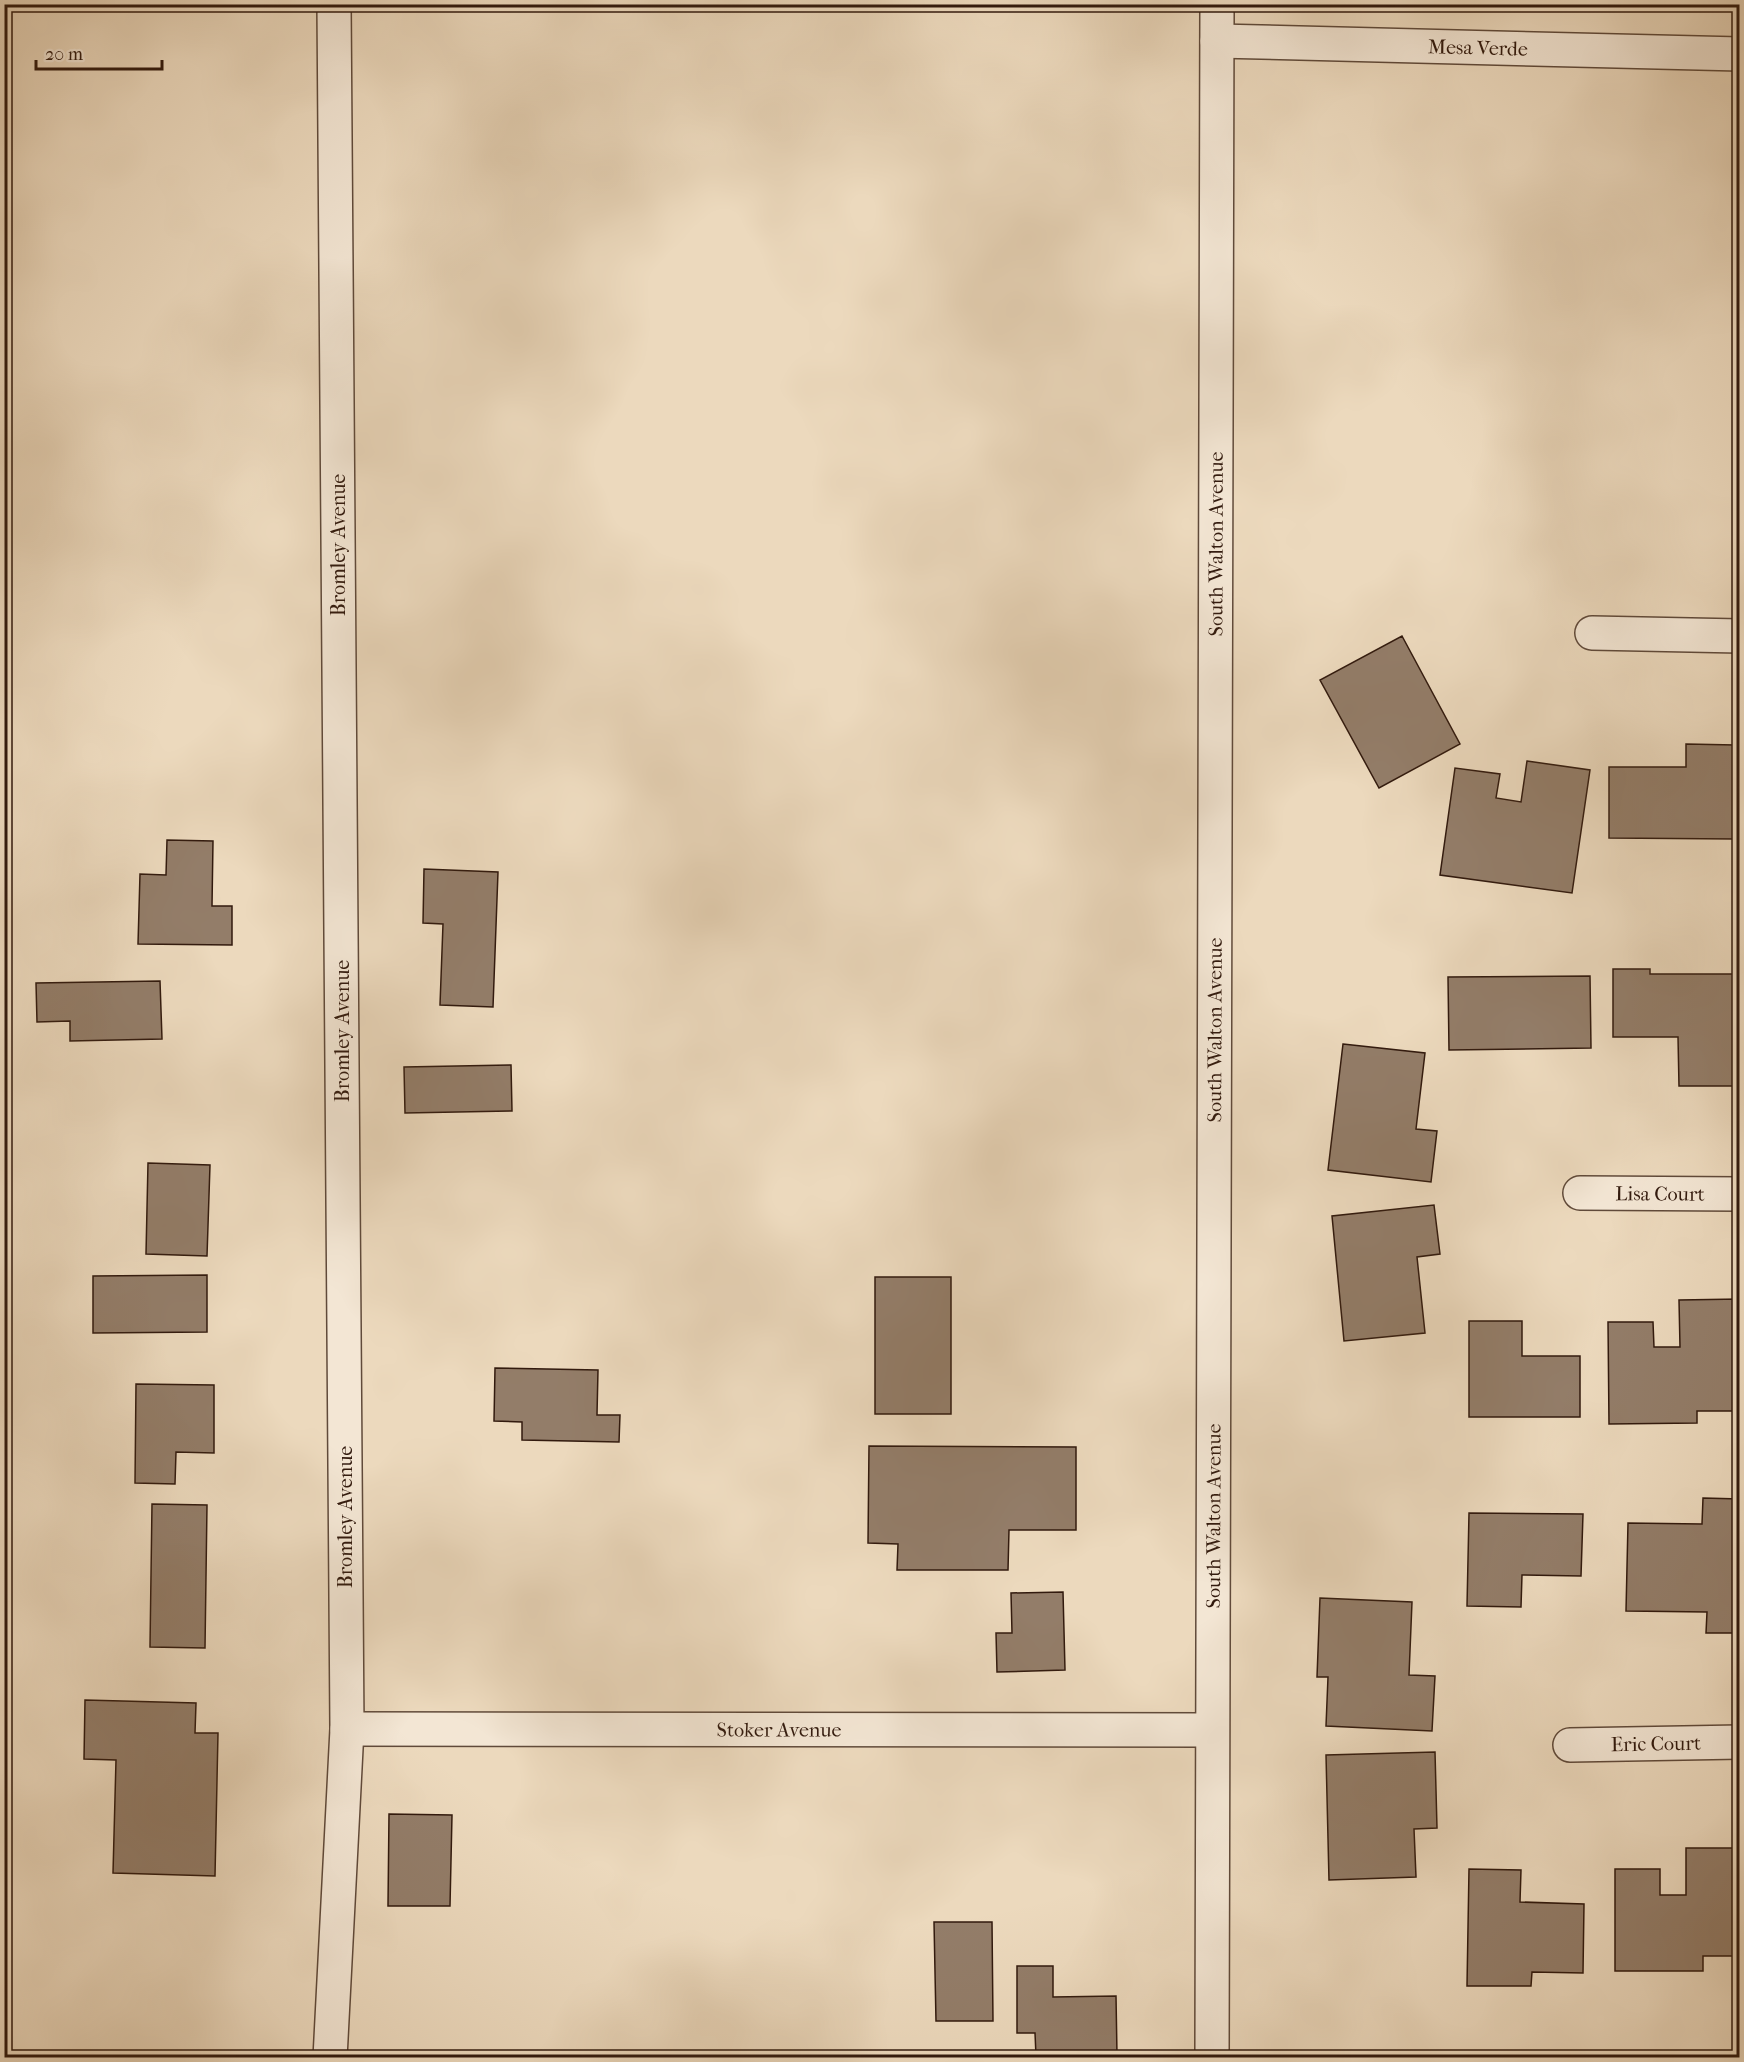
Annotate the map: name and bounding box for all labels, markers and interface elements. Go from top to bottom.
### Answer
scale bar [36,33,162,71]
street label: Mesa Verde [1428,35,1528,60]
text: 20 m [45,44,83,65]
street label: South Walton Avenue [1204,451,1227,636]
street label: Bromley Avenue [327,474,350,616]
street label: South Walton Avenue [1203,937,1226,1122]
street label: Bromley Avenue [331,960,354,1102]
street label: Lisa Court [1615,1182,1705,1205]
street label: South Walton Avenue [1202,1423,1225,1608]
street label: Bromley Avenue [334,1446,357,1588]
street label: Stoker Avenue [717,1718,842,1741]
street label: Eric Court [1611,1731,1701,1756]

